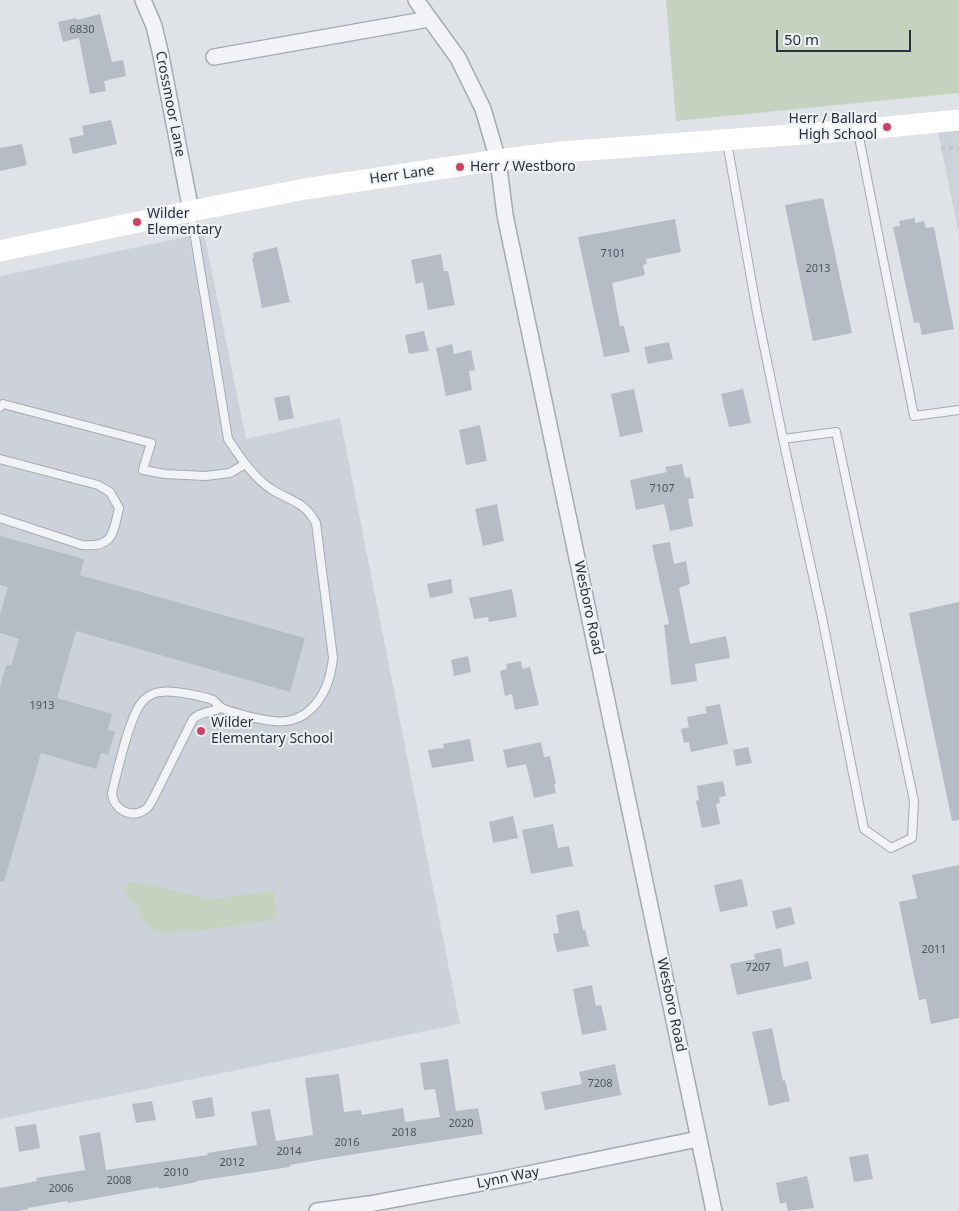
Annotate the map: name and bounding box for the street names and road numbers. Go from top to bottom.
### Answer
street label: Crossmoor Lane [152,50,188,158]
street label: Herr Lane [369,162,435,188]
street label: Wesboro Road [570,559,606,657]
street label: Wesboro Road [653,956,689,1054]
street label: Lynn Way [475,1164,541,1192]

